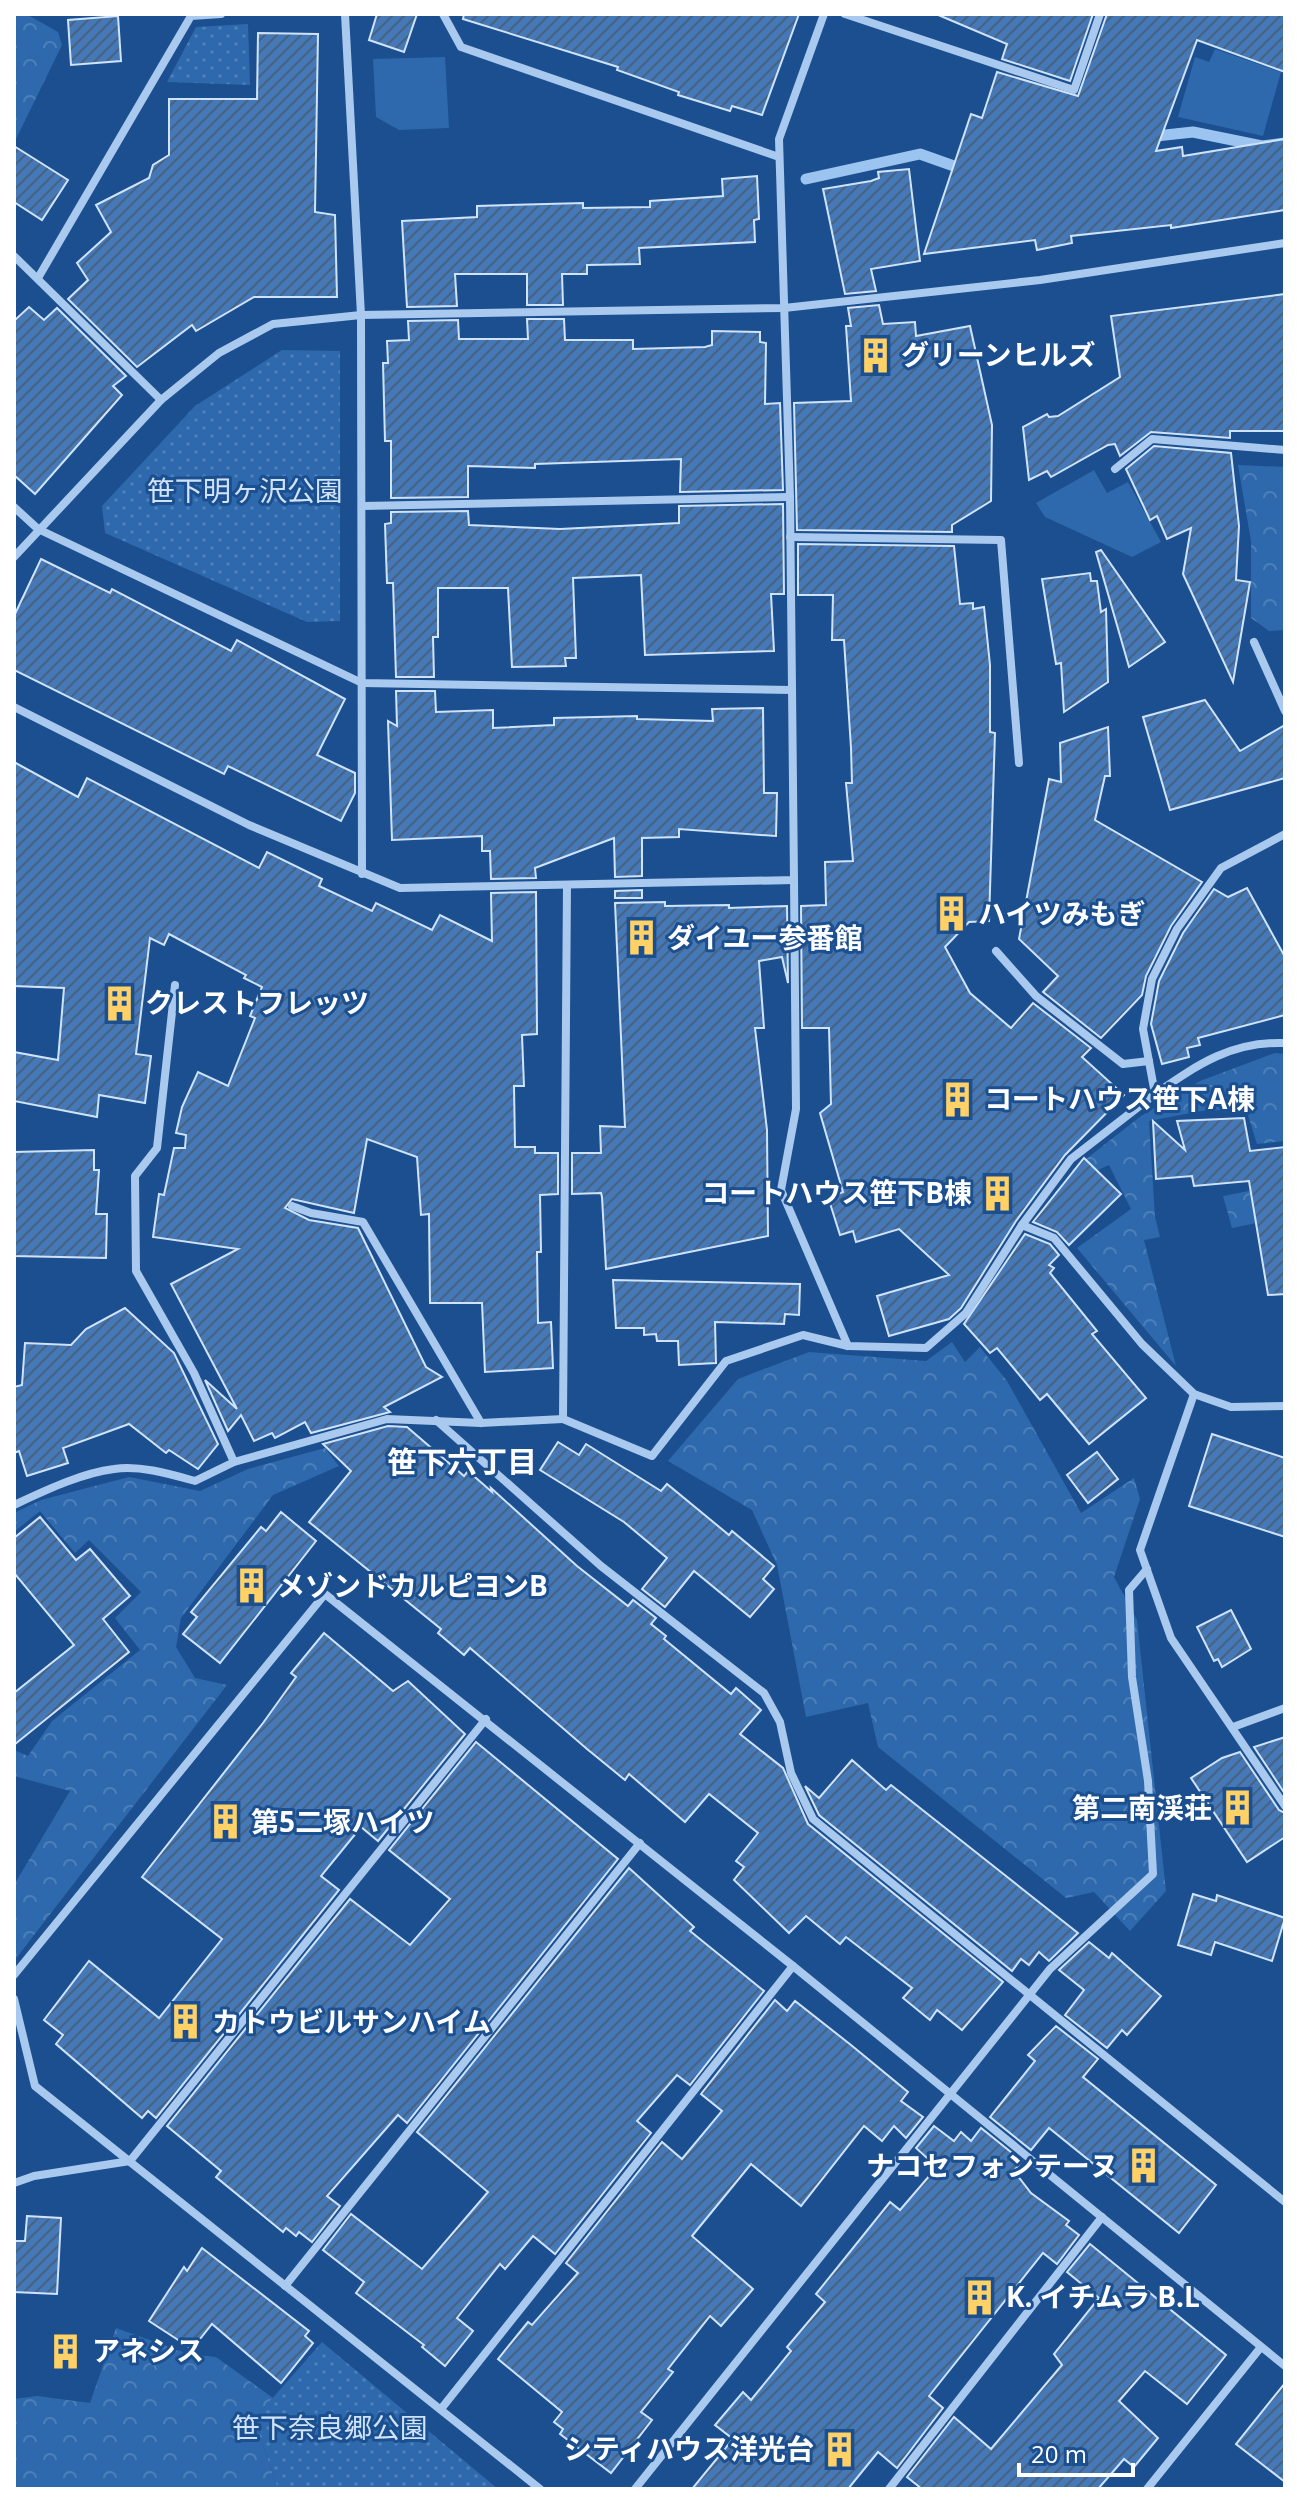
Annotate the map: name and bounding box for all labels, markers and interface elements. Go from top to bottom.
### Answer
place label: グリーンヒルズ [901,335,1096,373]
building icon: グリーンヒルズ [856,336,894,374]
park label: 笹下明ヶ沢公園 [147,471,343,509]
place label: ハイツみもぎ [978,894,1145,932]
building icon: ハイツみもぎ [933,895,971,933]
place label: ダイユー参番館 [667,918,862,956]
building icon: ダイユー参番館 [622,919,660,957]
place label: クレストフレッツ [145,983,369,1021]
building icon: クレストフレッツ [100,984,138,1022]
place label: コートハウス笹下A棟 [984,1079,1255,1117]
building icon: コートハウス笹下A棟 [939,1080,977,1118]
place label: コートハウス笹下B棟 [701,1173,972,1211]
building icon: コートハウス笹下B棟 [979,1174,1017,1212]
district label: 笹下六丁目 [387,1441,537,1482]
place label: メゾンドカルピヨンB [277,1566,548,1604]
building icon: メゾンドカルピヨンB [232,1567,270,1605]
place label: 第二南渓荘 [1072,1788,1212,1826]
building icon: 第二南渓荘 [1219,1789,1257,1827]
place label: 第5二塚ハイツ [251,1802,434,1840]
building icon: 第5二塚ハイツ [206,1803,244,1841]
place label: カトウビルサンハイム [212,2002,491,2040]
building icon: カトウビルサンハイム [167,2003,205,2041]
place label: ナコセフォンテーヌ [866,2146,1118,2184]
building icon: ナコセフォンテーヌ [1125,2147,1163,2185]
place label: K. イチムラ B.L [1006,2277,1200,2315]
building icon: K. イチムラ B.L [961,2278,999,2316]
place label: アネシス [92,2331,204,2369]
building icon: アネシス [47,2332,85,2370]
park label: 笹下奈良郷公園 [232,2408,428,2446]
scale bar [1019,2427,1133,2477]
place label: シティハウス洋光台 [564,2429,814,2467]
building icon: シティハウス洋光台 [821,2430,859,2468]
text: 20 m [1031,2437,1087,2470]

